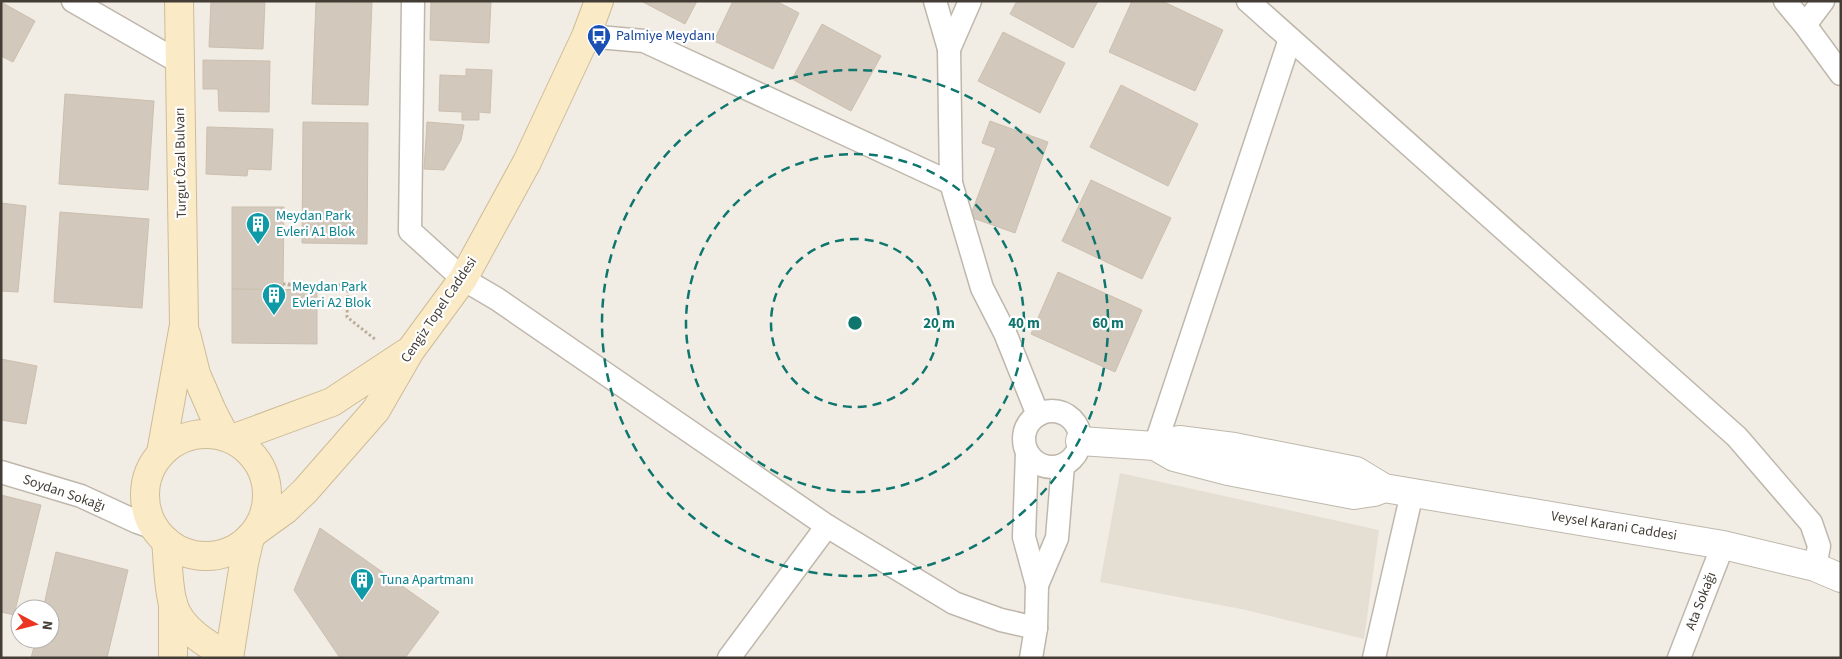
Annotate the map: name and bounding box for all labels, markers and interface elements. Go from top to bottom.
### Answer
bus stop icon: Palmiye Meydanı [586,23,612,57]
place label: Palmiye Meydanı [616,26,715,46]
street label: Turgut Özal Bulvarı [170,107,192,219]
place label: Meydan Park Evleri A1 Blok [276,206,355,242]
building icon: Meydan Park Evleri A1 Blok [245,211,271,245]
street label: Cengiz Topel Caddesi [396,253,482,367]
place label: Meydan Park Evleri A2 Blok [292,277,371,313]
building icon: Meydan Park Evleri A2 Blok [261,282,287,316]
text: 20 m [923,313,955,334]
text: 40 m [1008,313,1040,334]
text: 60 m [1092,313,1124,334]
centre of rings [846,314,864,332]
street label: Soydan Sokağı [20,470,108,516]
street label: Veysel Karani Caddesi [1550,506,1678,546]
building icon: Tuna Apartmanı [349,567,375,601]
street label: Ata Sokağı [1681,569,1721,633]
place label: Tuna Apartmanı [380,570,474,590]
north arrow [10,599,60,649]
text: N [36,620,57,631]

